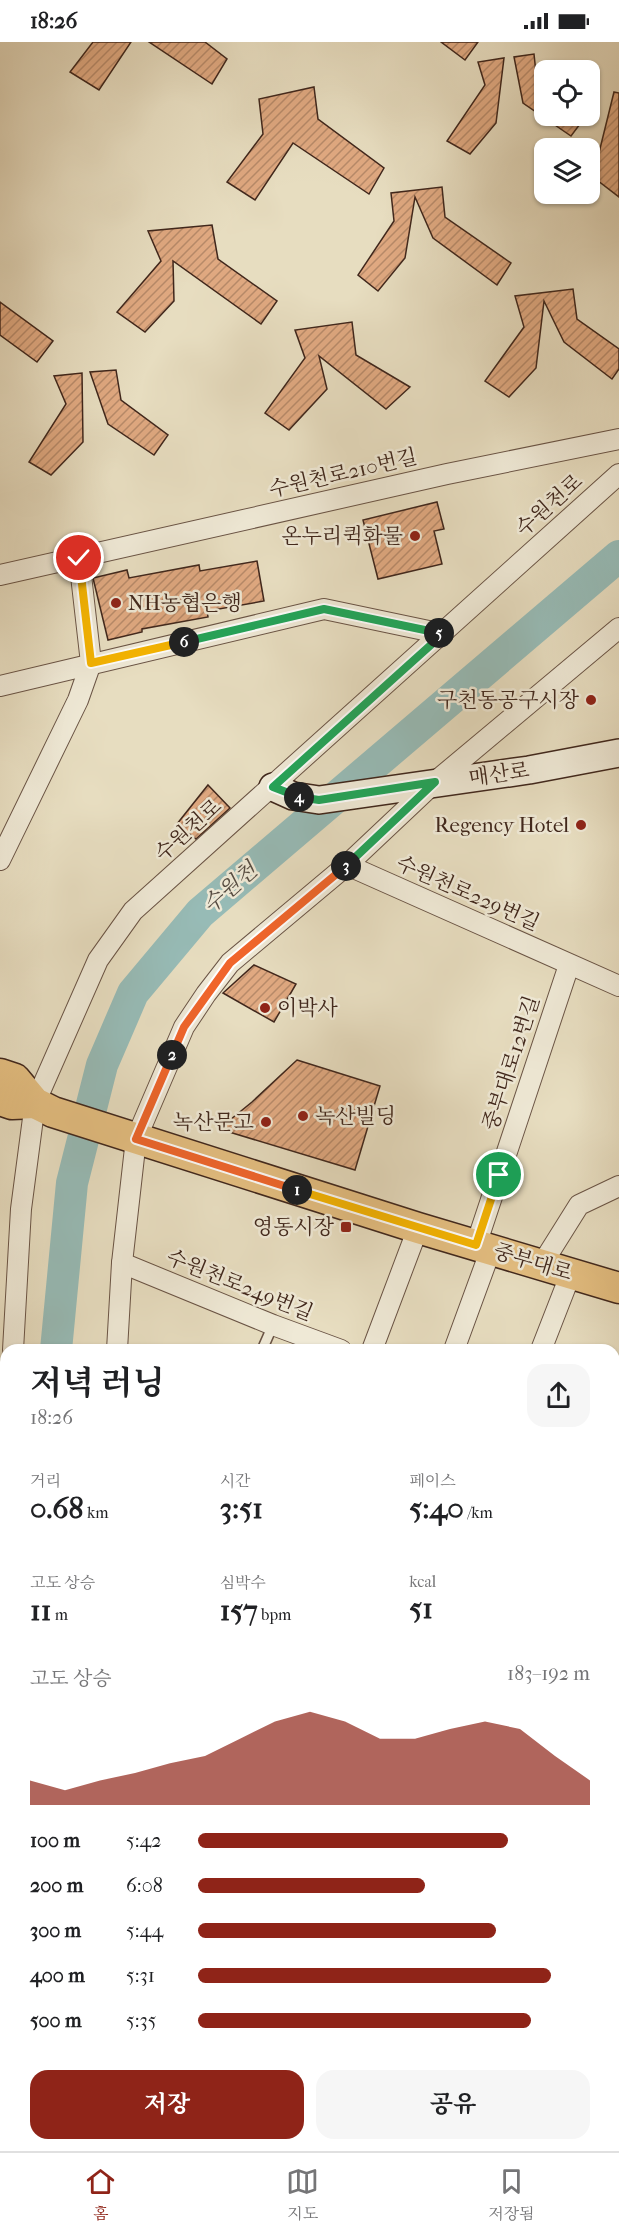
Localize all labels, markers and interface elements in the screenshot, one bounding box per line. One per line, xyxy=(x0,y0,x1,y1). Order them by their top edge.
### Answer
text: 18:26 xyxy=(30,8,77,34)
map controls xyxy=(534,60,600,204)
button: locate xyxy=(534,60,600,126)
button: layers xyxy=(534,138,600,204)
street label: 수원천로210번길 xyxy=(266,444,420,502)
street label: 수원천로 xyxy=(511,469,587,541)
place label: 온누리퀵화물 xyxy=(281,524,403,548)
marker: 온누리퀵화물 xyxy=(408,529,422,543)
pin xyxy=(53,532,104,583)
icon: check xyxy=(62,541,95,574)
place label: NH농협은행 xyxy=(128,591,242,615)
marker: NH농협은행 xyxy=(109,596,123,610)
pin: 5 xyxy=(424,618,454,648)
text: 5 xyxy=(436,623,442,642)
pin: 6 xyxy=(169,627,199,657)
text: 6 xyxy=(180,632,188,651)
place label: 구천동공구시장 xyxy=(437,688,580,712)
marker: 구천동공구시장 xyxy=(584,693,598,707)
street label: 매산로 xyxy=(467,758,531,790)
pin: 4 xyxy=(284,782,314,812)
text: 4 xyxy=(294,787,304,806)
street label: 수원천로 xyxy=(150,794,226,866)
place label: Regency Hotel xyxy=(435,813,569,837)
marker: Regency Hotel xyxy=(574,818,588,832)
pin: 3 xyxy=(331,851,361,881)
street label: 수원천로229번길 xyxy=(393,851,543,935)
water label: 수원천 xyxy=(197,856,264,919)
text: 3 xyxy=(343,856,349,875)
street label: 중부대로12번길 xyxy=(478,993,544,1133)
place label: 이박사 xyxy=(277,996,339,1020)
marker: 이박사 xyxy=(258,1001,272,1015)
pin: 2 xyxy=(157,1040,187,1070)
text: 2 xyxy=(168,1045,176,1064)
place label: 녹산빌딩 xyxy=(315,1104,396,1128)
marker: 녹산빌딩 xyxy=(296,1109,310,1123)
place label: 녹산문고 xyxy=(173,1110,254,1134)
marker: 녹산문고 xyxy=(259,1115,273,1129)
pin xyxy=(473,1149,524,1200)
icon: arrive xyxy=(482,1158,515,1191)
pin: 1 xyxy=(282,1175,312,1205)
text: 1 xyxy=(294,1180,300,1199)
place label: 영동시장 xyxy=(253,1215,335,1239)
marker: 영동시장 xyxy=(339,1220,353,1234)
street label: 중부대로 xyxy=(491,1239,575,1285)
street label: 수원천로249번길 xyxy=(163,1245,317,1325)
text: 저녁 러닝 xyxy=(30,1364,165,1403)
button: share xyxy=(527,1364,590,1427)
text: 18:26 xyxy=(30,1406,73,1429)
text: 거리 xyxy=(30,1471,61,1490)
text: 시간 xyxy=(220,1471,251,1490)
text: 페이스 xyxy=(409,1471,456,1490)
text: 0.68 xyxy=(30,1491,84,1526)
text: 3:51 xyxy=(220,1491,263,1526)
text: 5:40 xyxy=(409,1491,464,1526)
text: km xyxy=(84,1503,109,1522)
text: /km xyxy=(464,1503,493,1522)
text: kcal xyxy=(409,1572,436,1591)
text: 고도 상승 xyxy=(30,1573,95,1592)
text: 심박수 xyxy=(220,1573,266,1592)
text: 51 xyxy=(409,1591,433,1626)
text: 11 xyxy=(30,1593,51,1628)
text: 157 xyxy=(220,1593,258,1628)
text: m xyxy=(51,1605,68,1624)
text: bpm xyxy=(258,1605,291,1624)
text: 183–192 m xyxy=(507,1662,590,1685)
text: 고도 상승 xyxy=(30,1667,112,1690)
text: 100 m xyxy=(30,1829,80,1852)
text: 5:42 xyxy=(126,1829,162,1852)
text: 200 m xyxy=(30,1874,83,1897)
text: 6:08 xyxy=(126,1874,163,1897)
text: 300 m xyxy=(30,1919,81,1942)
text: 5:44 xyxy=(126,1919,163,1942)
text: 400 m xyxy=(30,1964,85,1987)
text: 5:31 xyxy=(126,1964,155,1987)
text: 500 m xyxy=(30,2009,82,2032)
text: 5:35 xyxy=(126,2009,156,2032)
button: 저장 xyxy=(30,2070,304,2139)
button: 공유 xyxy=(316,2070,590,2139)
tab: 홈 xyxy=(84,2165,117,2224)
tab: 지도 xyxy=(286,2165,319,2224)
tab: 저장됨 xyxy=(488,2165,535,2224)

